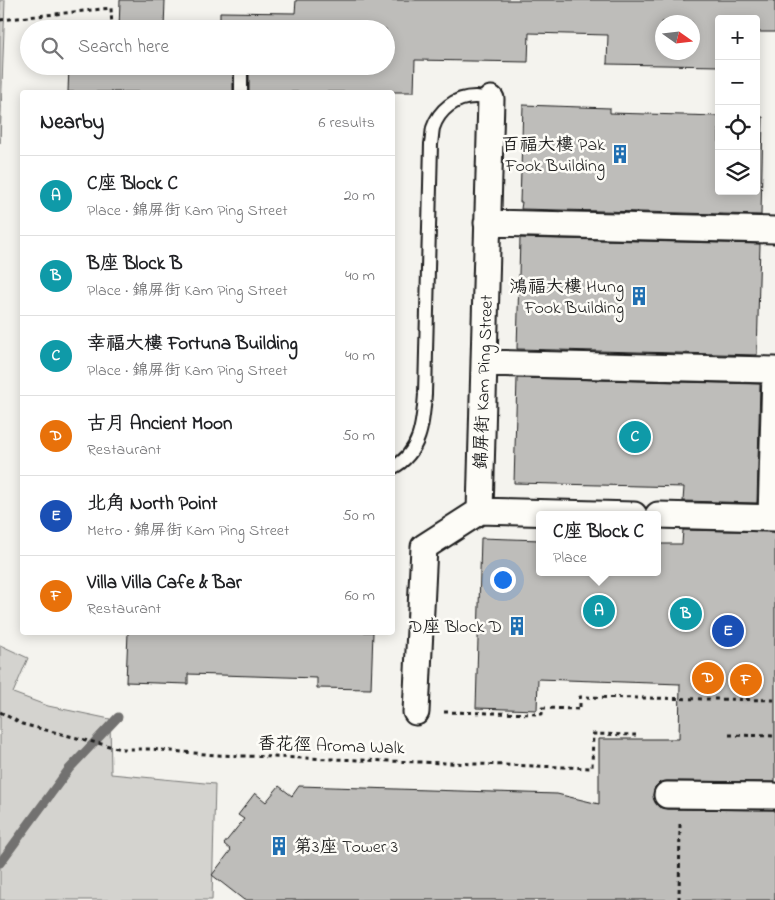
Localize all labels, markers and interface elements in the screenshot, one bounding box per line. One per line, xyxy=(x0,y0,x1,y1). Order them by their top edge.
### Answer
north arrow xyxy=(655,15,700,60)
map controls xyxy=(715,15,760,195)
button: + xyxy=(715,15,760,60)
search box xyxy=(20,20,395,75)
icon: search xyxy=(38,34,66,62)
text: Search here xyxy=(78,34,169,61)
button: − xyxy=(715,60,760,105)
button: locate xyxy=(715,105,760,150)
text: Nearby xyxy=(40,108,104,138)
text: 6 results xyxy=(318,111,375,135)
place label: 百福大樓 Pak Fook Building xyxy=(502,133,605,181)
building icon: 百福大樓 Pak Fook Building xyxy=(609,143,631,165)
button: layers xyxy=(715,150,760,195)
text: C座 Block C xyxy=(87,171,178,198)
text: A xyxy=(51,184,61,208)
text: 20 m xyxy=(344,184,375,208)
text: Place · 錦屏街 Kam Ping Street xyxy=(87,199,288,223)
text: B座 Block B xyxy=(87,251,183,278)
text: B xyxy=(51,264,61,288)
text: 40 m xyxy=(345,264,375,288)
place label: 鴻福大樓 Hung Fook Building xyxy=(510,275,624,323)
text: Place · 錦屏街 Kam Ping Street xyxy=(87,279,288,303)
building icon: 鴻福大樓 Hung Fook Building xyxy=(628,285,650,307)
street label: 錦屏街 Kam Ping Street xyxy=(469,294,502,470)
text: 幸福大樓 Fortuna Building xyxy=(87,331,298,358)
text: C xyxy=(52,344,60,368)
text: 40 m xyxy=(345,344,375,368)
text: Place · 錦屏街 Kam Ping Street xyxy=(87,359,288,383)
text: 古月 Ancient Moon xyxy=(87,411,232,438)
pin: C xyxy=(619,418,651,456)
text: D xyxy=(50,424,62,448)
text: 50 m xyxy=(343,424,375,448)
text: Restaurant xyxy=(87,438,161,462)
text: 北角 North Point xyxy=(87,491,217,518)
text: E xyxy=(51,504,61,528)
text: 50 m xyxy=(343,504,375,528)
popup xyxy=(536,511,661,576)
text: Metro · 錦屏街 Kam Ping Street xyxy=(87,519,289,543)
text: C座 Block C xyxy=(553,519,644,546)
text: Place xyxy=(553,546,587,570)
your location xyxy=(490,567,516,593)
text: Villa Villa Cafe & Bar xyxy=(87,570,242,597)
text: F xyxy=(51,584,61,608)
text: 60 m xyxy=(345,584,375,608)
pin: A xyxy=(583,592,615,630)
pin: B xyxy=(670,595,702,633)
text: Restaurant xyxy=(87,597,161,621)
pin: E xyxy=(712,612,744,650)
place label: D座 Block D xyxy=(408,615,502,641)
building icon: D座 Block D xyxy=(506,615,528,637)
pin: D xyxy=(692,659,724,697)
pin: F xyxy=(730,661,762,699)
street label: 香花徑 Aroma Walk xyxy=(257,731,405,763)
building icon: 第3座 Tower 3 xyxy=(268,835,290,857)
place label: 第3座 Tower 3 xyxy=(294,835,398,861)

